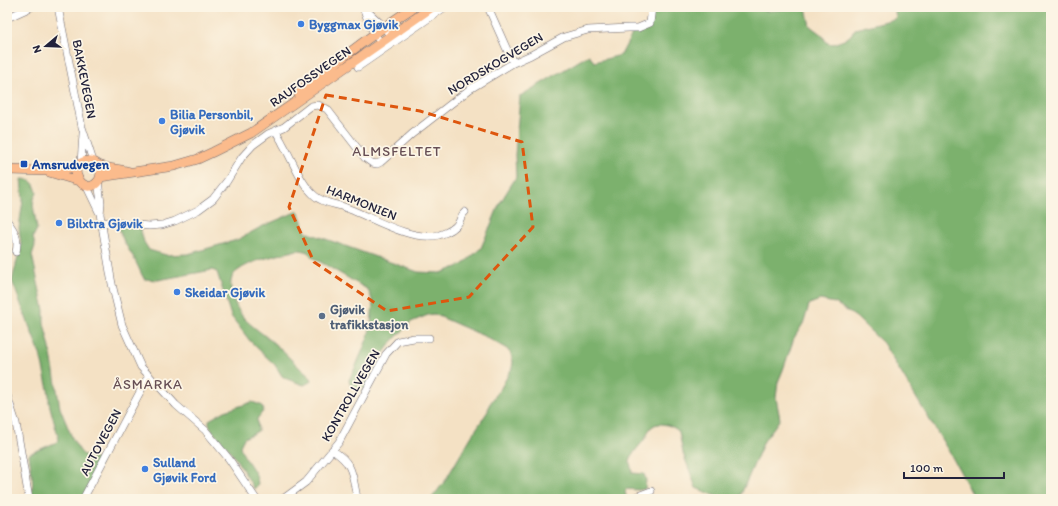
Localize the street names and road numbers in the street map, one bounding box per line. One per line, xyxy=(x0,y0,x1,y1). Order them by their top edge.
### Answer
street label: NORDSKOGVEGEN xyxy=(445,29,546,98)
street label: BAKKEVEGEN xyxy=(69,38,100,120)
street label: RAUFOSSVEGEN xyxy=(267,43,354,110)
street label: HARMONIEN xyxy=(324,182,399,223)
street label: KONTROLLVEGEN xyxy=(318,347,383,444)
street label: AUTOVEGEN xyxy=(77,406,124,478)

